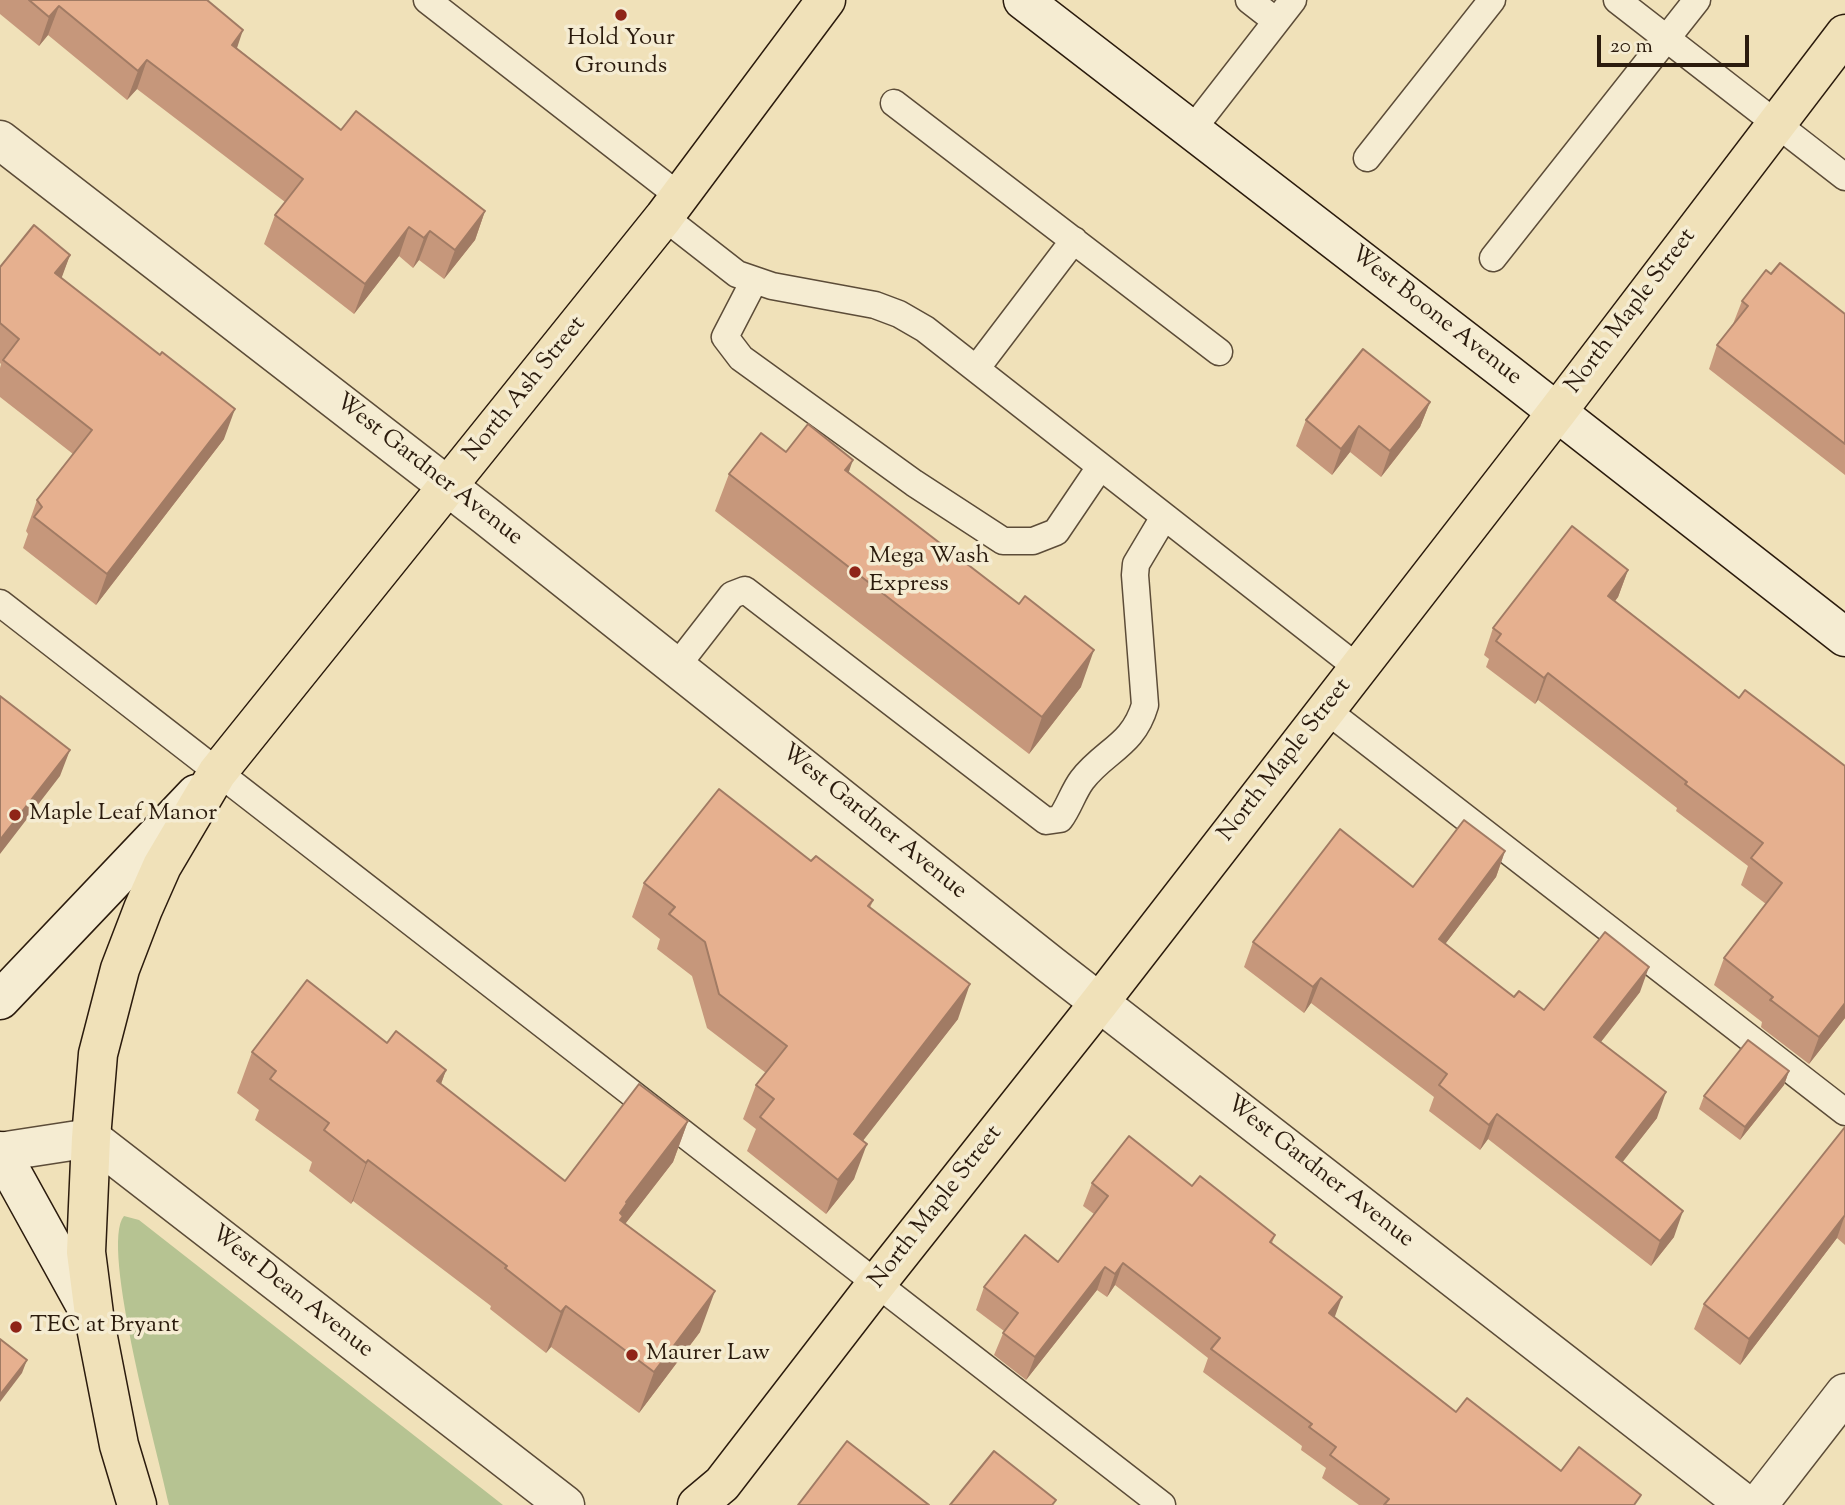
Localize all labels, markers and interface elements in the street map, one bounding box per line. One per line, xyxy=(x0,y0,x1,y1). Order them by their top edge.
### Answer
marker: Hold Your Grounds xyxy=(613,7,629,23)
scale bar xyxy=(1600,21,1752,65)
place label: Hold Your Grounds xyxy=(567,26,675,82)
text: 20 m xyxy=(1610,32,1653,62)
street label: North Maple Street xyxy=(1561,224,1703,400)
street label: West Boone Avenue xyxy=(1343,241,1527,393)
street label: North Ash Street xyxy=(459,312,593,468)
street label: West Gardner Avenue xyxy=(328,389,528,553)
place label: Mega Wash Express xyxy=(869,544,990,600)
marker: Mega Wash Express xyxy=(847,564,863,580)
street label: North Maple Street xyxy=(1213,674,1359,848)
street label: West Gardner Avenue xyxy=(774,739,972,907)
place label: Maple Leaf Manor xyxy=(29,801,217,829)
marker: Maple Leaf Manor xyxy=(7,807,23,823)
street label: West Gardner Avenue xyxy=(1219,1091,1419,1255)
street label: North Maple Street xyxy=(864,1121,1010,1295)
street label: West Dean Avenue xyxy=(204,1220,378,1366)
place label: TEC at Bryant xyxy=(30,1313,179,1341)
marker: TEC at Bryant xyxy=(8,1319,24,1335)
place label: Maurer Law xyxy=(646,1341,770,1369)
marker: Maurer Law xyxy=(624,1347,640,1363)

